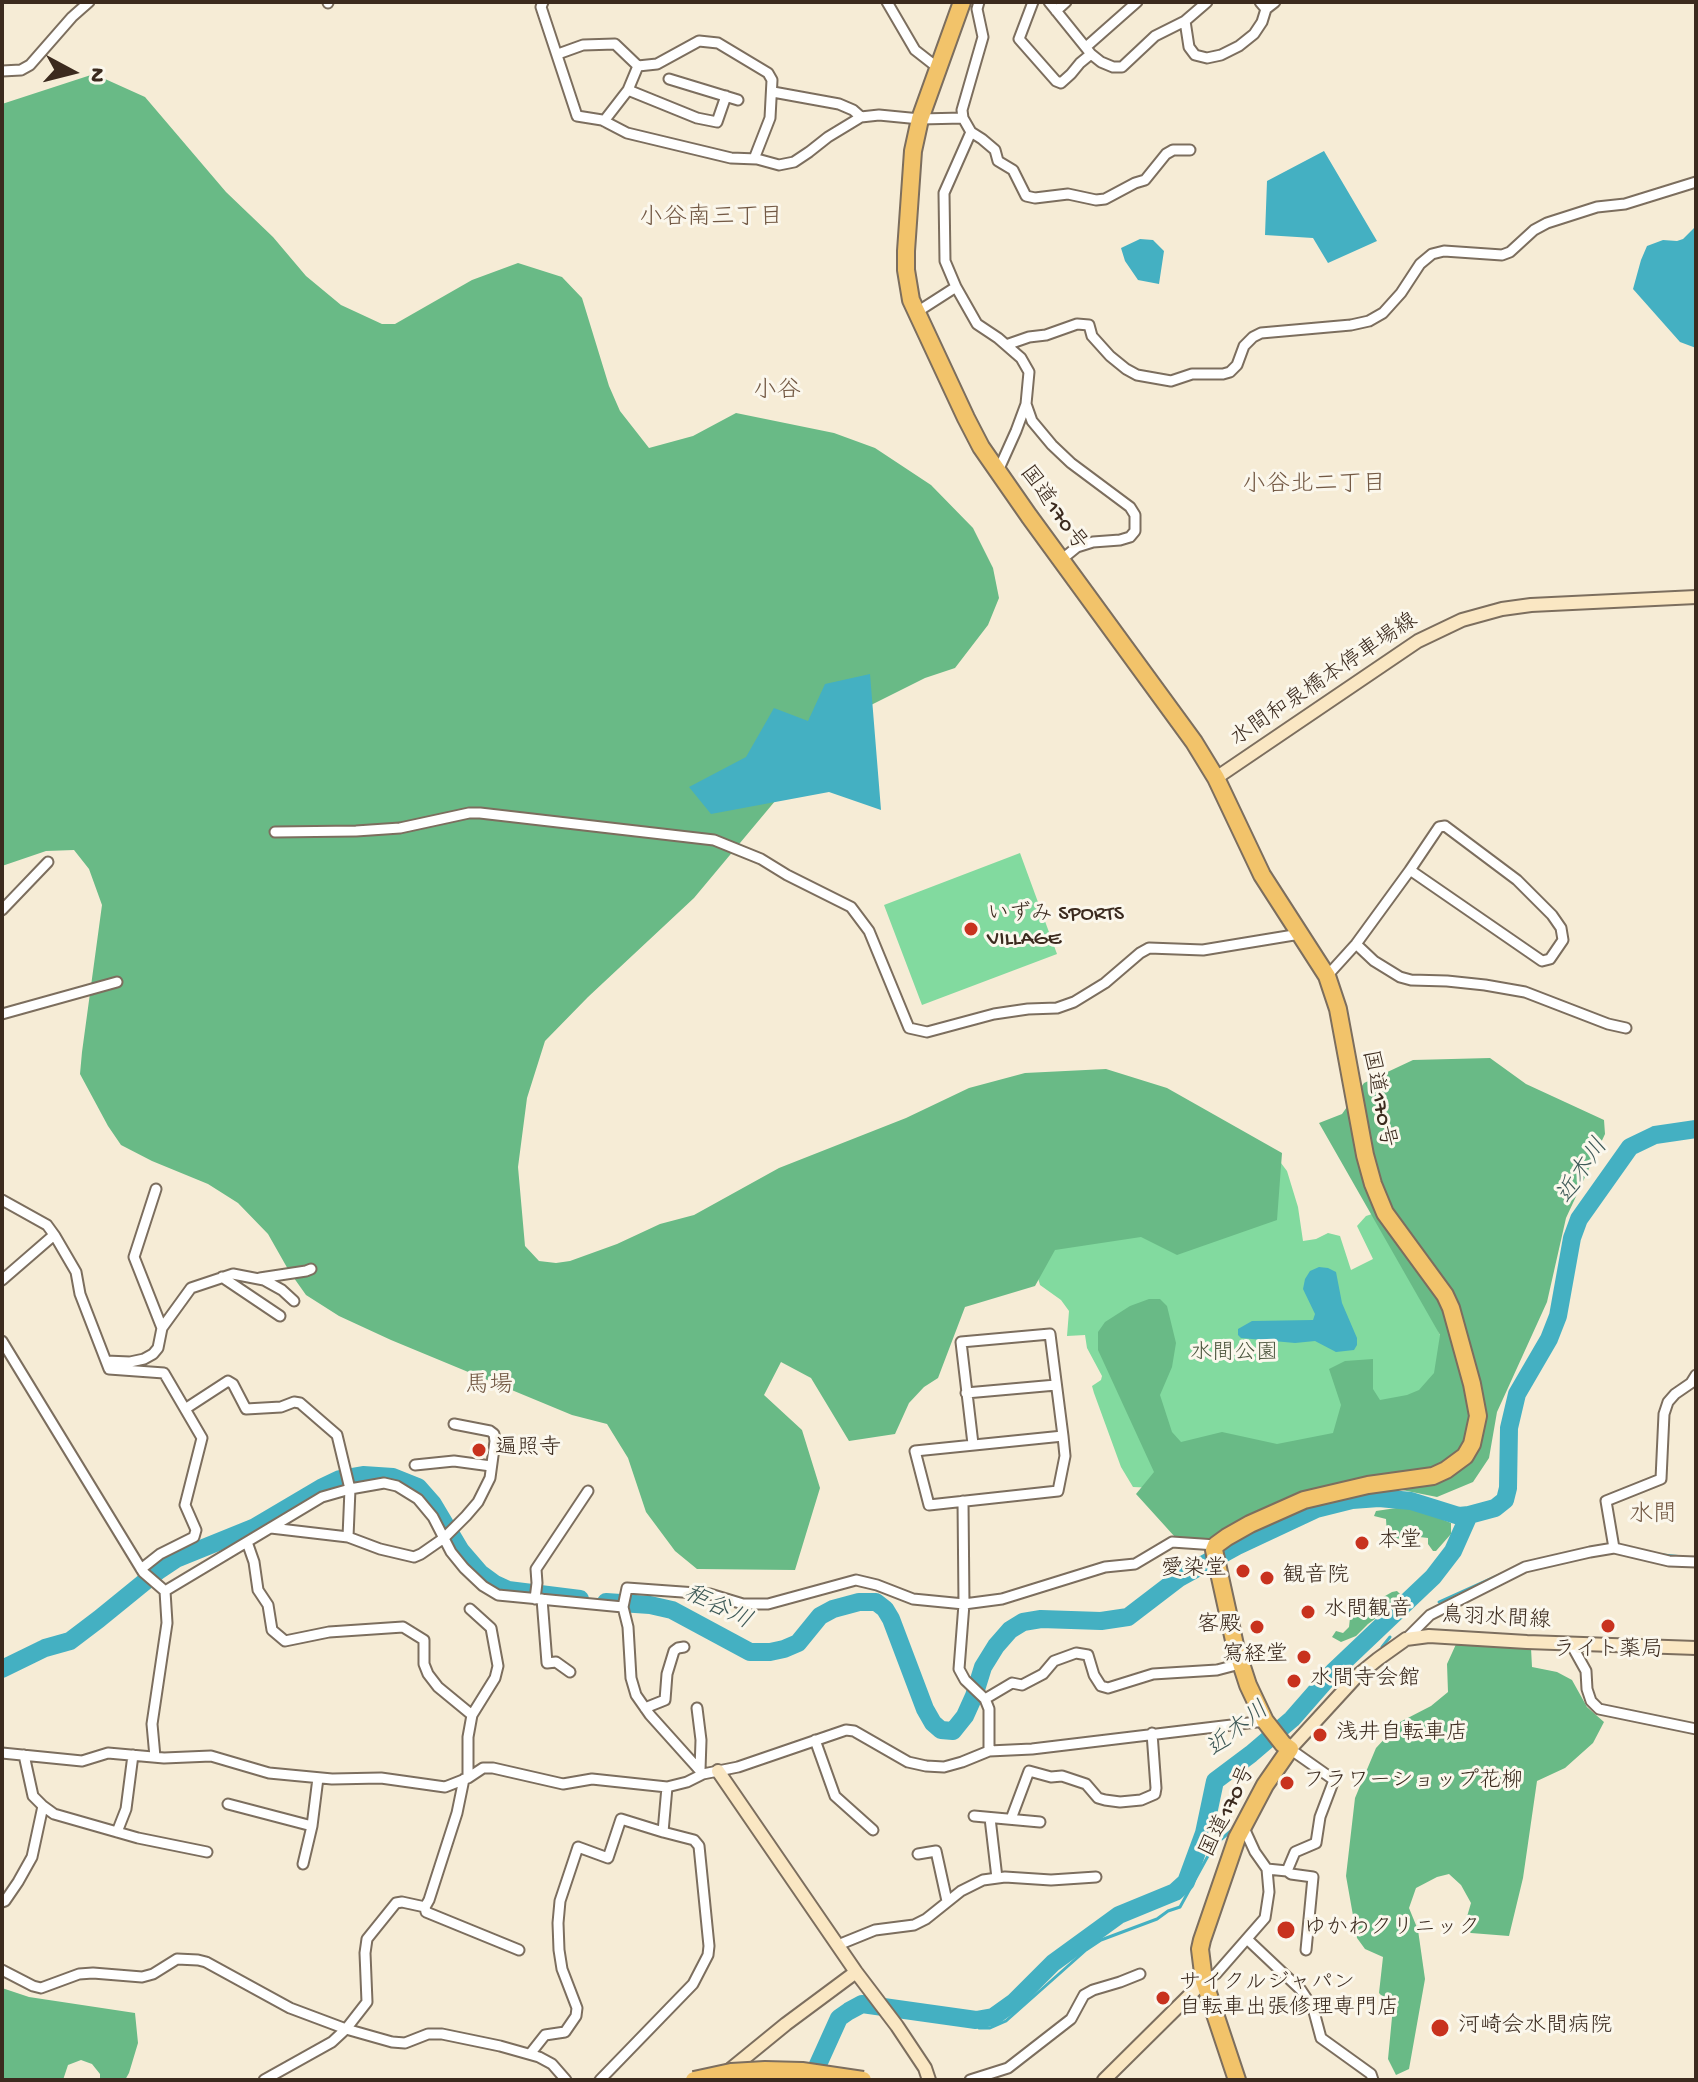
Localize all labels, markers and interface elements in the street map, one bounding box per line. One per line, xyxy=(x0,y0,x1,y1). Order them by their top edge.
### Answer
north arrow xyxy=(32,32,112,112)
text: N xyxy=(82,66,110,84)
district label: 小谷南三丁目 xyxy=(639,205,783,233)
district label: 小谷 xyxy=(753,378,801,406)
street label: 国道170号 xyxy=(1012,461,1092,557)
district label: 小谷北二丁目 xyxy=(1242,472,1386,500)
street label: 水間和泉橋本停車場線 xyxy=(1226,609,1424,753)
place label: いずみ SPORTS VILLAGE xyxy=(987,903,1124,954)
marker: いずみ SPORTS VILLAGE xyxy=(962,920,980,938)
street label: 国道170号 xyxy=(1355,1048,1399,1150)
water label: 近木川 xyxy=(1552,1134,1616,1210)
park label: 水間公園 xyxy=(1190,1342,1278,1368)
district label: 馬場 xyxy=(465,1373,513,1401)
place label: 遍照寺 xyxy=(495,1437,561,1463)
marker: 遍照寺 xyxy=(470,1441,488,1459)
district label: 水間 xyxy=(1629,1502,1677,1530)
place label: 本堂 xyxy=(1378,1530,1422,1556)
marker: 本堂 xyxy=(1353,1534,1371,1552)
place label: 愛染堂 xyxy=(1161,1558,1227,1584)
marker: 愛染堂 xyxy=(1234,1562,1252,1580)
place label: 観音院 xyxy=(1283,1565,1349,1591)
marker: 観音院 xyxy=(1258,1569,1276,1587)
water label: 秬谷川 xyxy=(678,1580,756,1638)
place label: 水間観音 xyxy=(1324,1599,1412,1625)
marker: 水間観音 xyxy=(1299,1603,1317,1621)
street label: 鳥羽水間線 xyxy=(1440,1604,1552,1636)
place label: 客殿 xyxy=(1197,1614,1241,1640)
marker: ライト薬局 xyxy=(1599,1617,1617,1635)
marker: 客殿 xyxy=(1248,1618,1266,1636)
place label: ライト薬局 xyxy=(1553,1639,1663,1665)
place label: 寫経堂 xyxy=(1222,1644,1288,1670)
marker: 寫経堂 xyxy=(1295,1648,1313,1666)
place label: 水間寺会館 xyxy=(1310,1668,1420,1694)
marker: 水間寺会館 xyxy=(1285,1672,1303,1690)
water label: 近木川 xyxy=(1202,1697,1276,1765)
place label: 浅井自転車店 xyxy=(1336,1722,1468,1748)
marker: 浅井自転車店 xyxy=(1311,1726,1329,1744)
street label: 国道170号 xyxy=(1195,1762,1263,1862)
place label: フラワーショップ花柳 xyxy=(1303,1770,1523,1796)
marker: フラワーショップ花柳 xyxy=(1278,1774,1296,1792)
place label: ゆかわクリニック xyxy=(1304,1917,1480,1943)
marker: ゆかわクリニック xyxy=(1275,1919,1297,1941)
place label: サイクルジャパン 自転車出張修理専門店 xyxy=(1179,1972,1399,2024)
marker: サイクルジャパン 自転車出張修理専門店 xyxy=(1154,1989,1172,2007)
place label: 河崎会水間病院 xyxy=(1458,2015,1612,2041)
marker: 河崎会水間病院 xyxy=(1429,2017,1451,2039)

